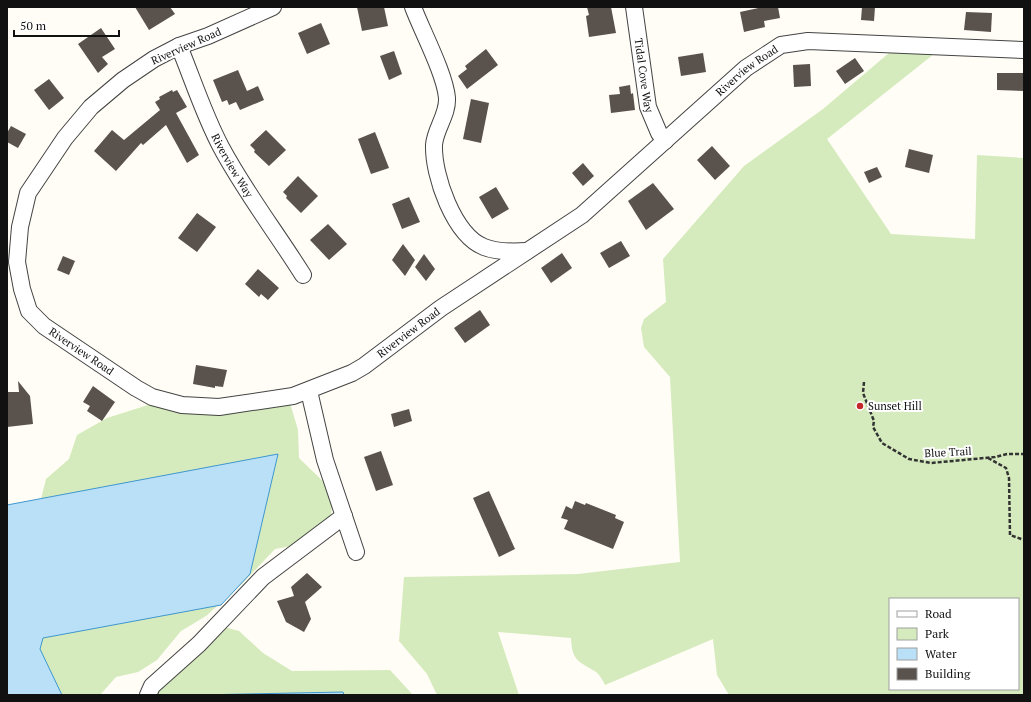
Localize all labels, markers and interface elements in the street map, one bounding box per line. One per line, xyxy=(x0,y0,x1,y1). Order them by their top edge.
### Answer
scale bar xyxy=(14,12,119,38)
text: 50 m xyxy=(20,18,47,33)
street label: Riverview Road xyxy=(149,24,223,68)
street label: Tidal Cove Way xyxy=(631,37,657,115)
street label: Riverview Road xyxy=(713,42,781,99)
street label: Riverview Way xyxy=(208,131,257,200)
street label: Riverview Road xyxy=(374,304,443,361)
street label: Riverview Road xyxy=(46,324,117,378)
place label: Sunset Hill xyxy=(868,399,922,413)
marker: Sunset Hill xyxy=(855,401,865,411)
street label: Blue Trail xyxy=(924,444,972,460)
legend xyxy=(889,598,1019,690)
text: Road xyxy=(925,606,952,621)
text: Park xyxy=(925,626,950,641)
text: Water xyxy=(925,646,957,661)
text: Building xyxy=(925,666,971,681)

